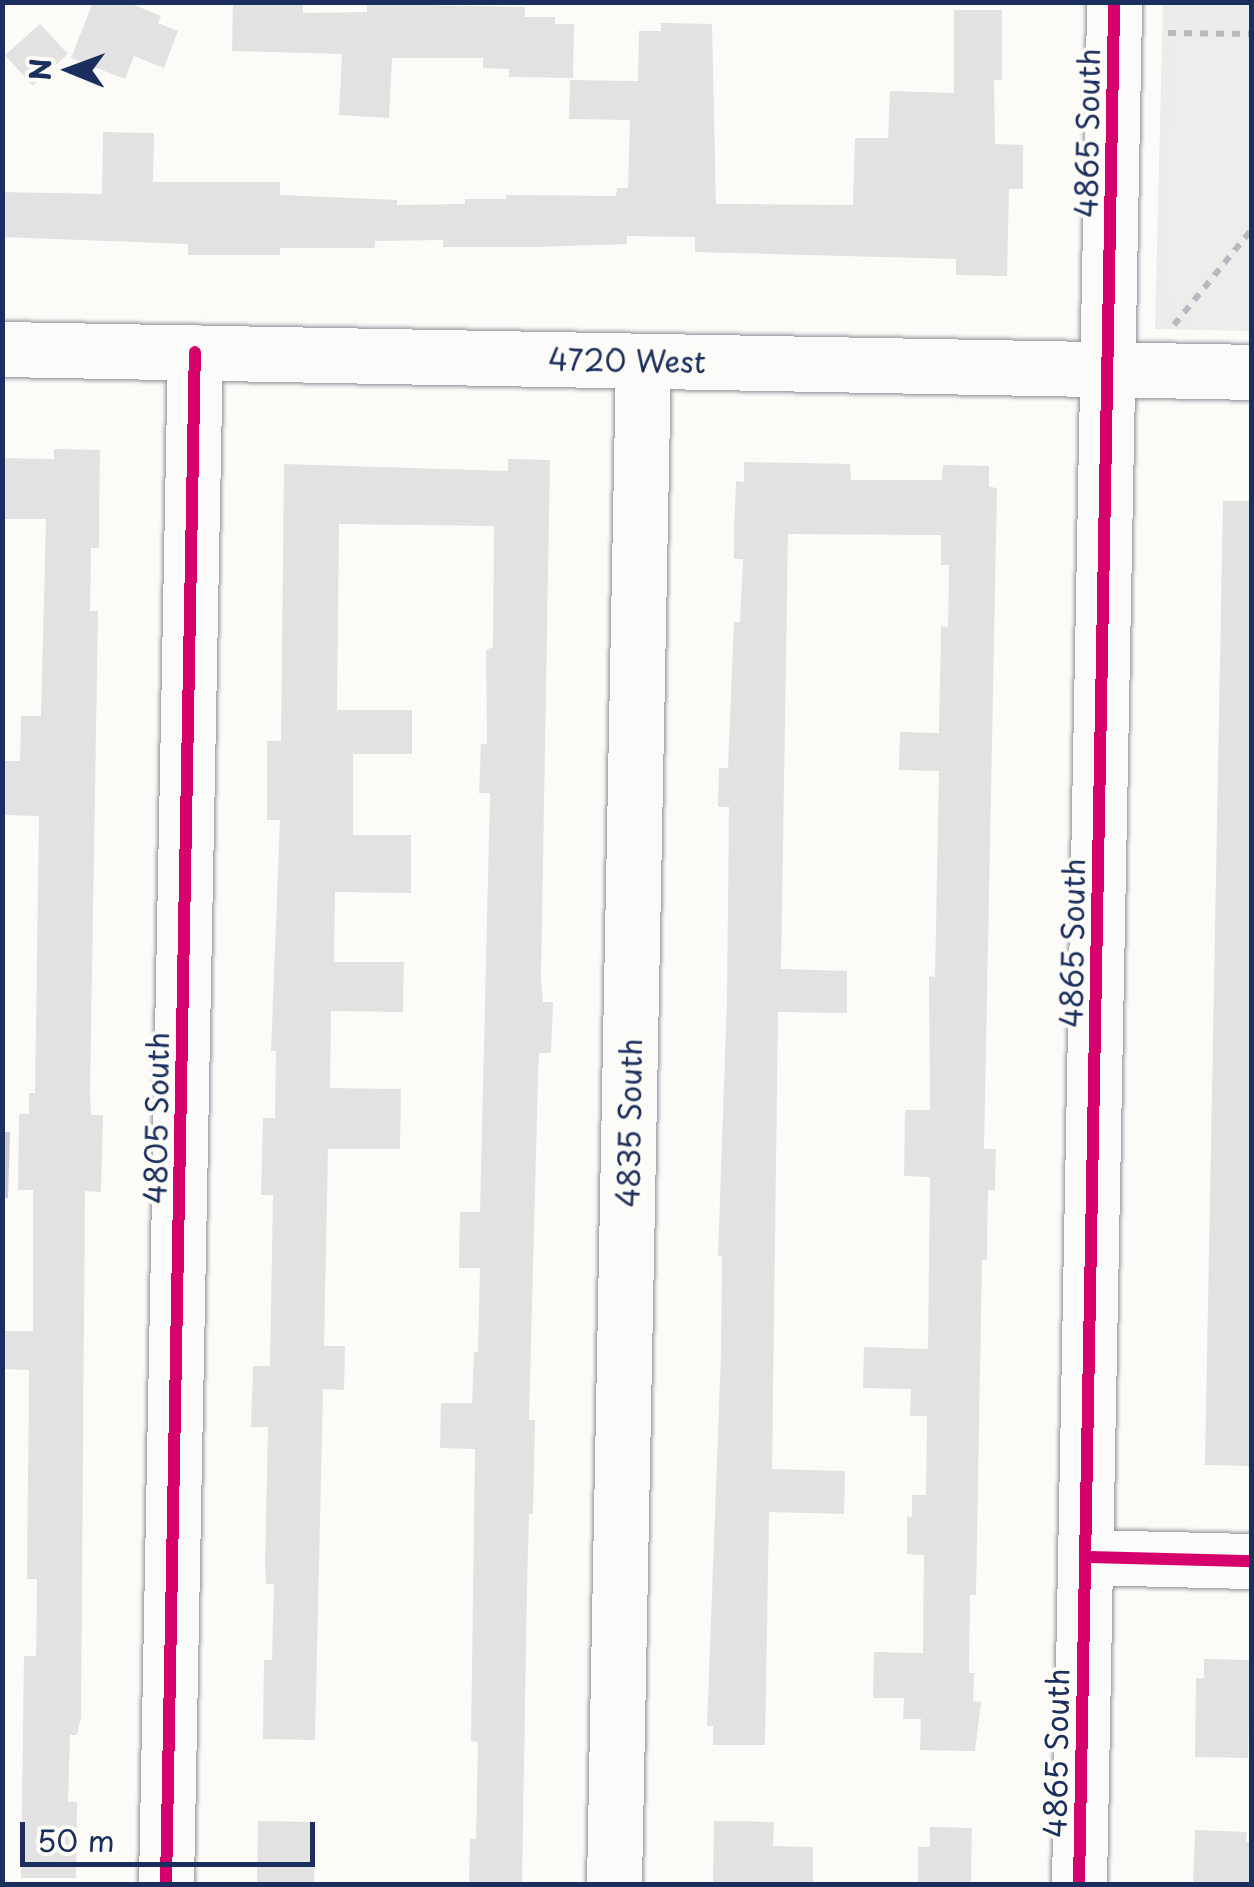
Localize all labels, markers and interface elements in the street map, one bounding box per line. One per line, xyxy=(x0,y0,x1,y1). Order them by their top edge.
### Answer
north arrow xyxy=(20,20,120,120)
street label: 4865 South xyxy=(1068,48,1106,218)
text: N xyxy=(18,58,61,81)
street label: 4720 West xyxy=(547,341,707,379)
street label: 4865 South xyxy=(1053,858,1091,1028)
street label: 4805 South xyxy=(137,1032,175,1204)
street label: 4835 South xyxy=(610,1038,648,1208)
street label: 4865 South xyxy=(1037,1668,1075,1838)
scale bar xyxy=(25,1802,320,1864)
text: 50 m xyxy=(37,1817,115,1862)

